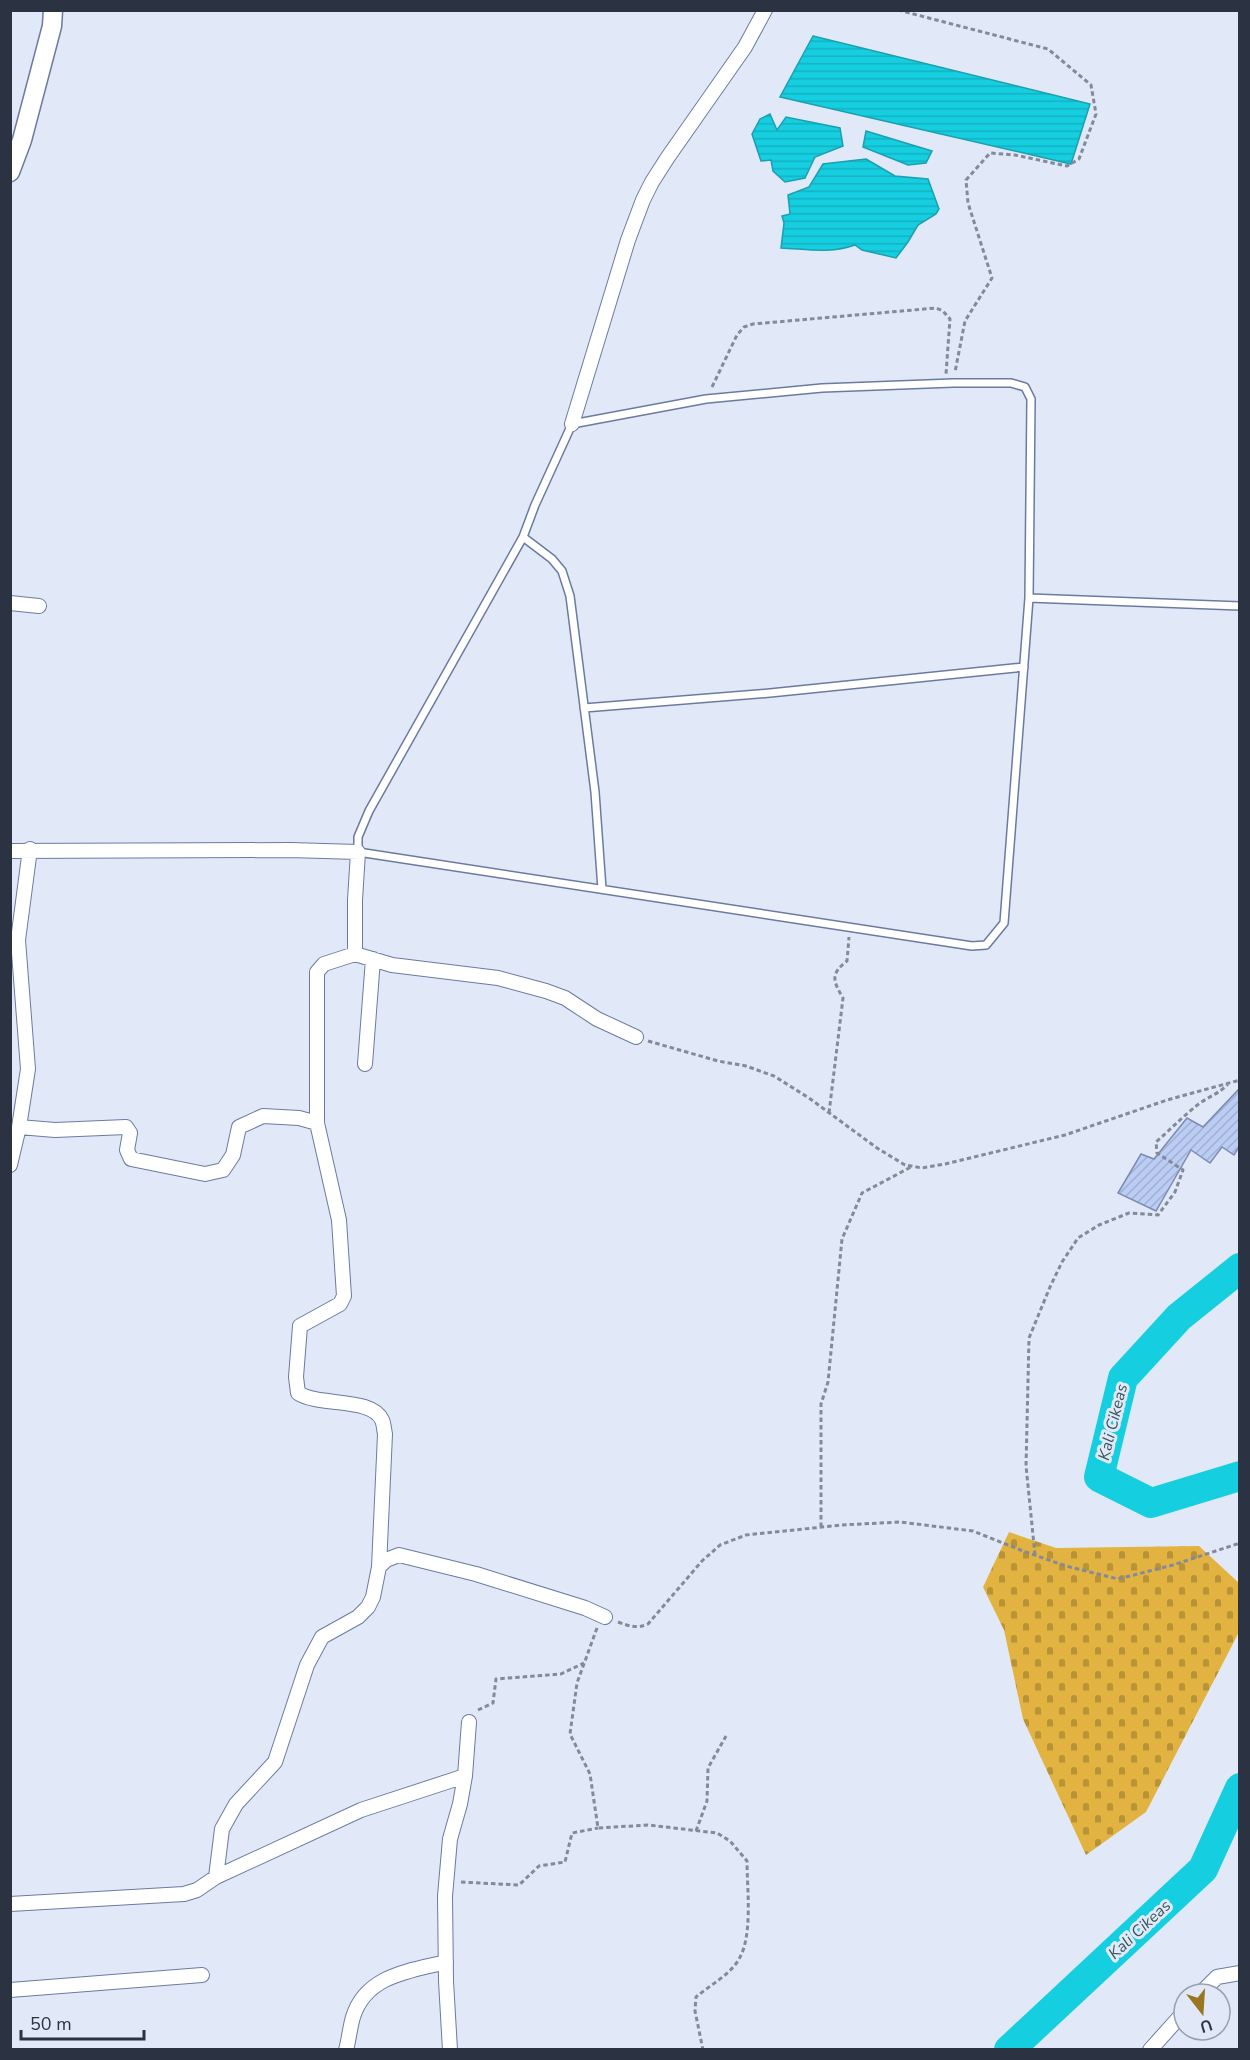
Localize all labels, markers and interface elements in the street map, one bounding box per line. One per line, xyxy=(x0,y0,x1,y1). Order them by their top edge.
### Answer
water label: Kali Cikeas xyxy=(1093,1381,1133,1463)
water label: Kali Cikeas xyxy=(1104,1895,1176,1964)
north arrow xyxy=(1172,1982,1232,2042)
scale bar xyxy=(21,2003,144,2041)
text: 50 m xyxy=(30,2012,72,2036)
text: U xyxy=(1197,2013,1215,2038)

